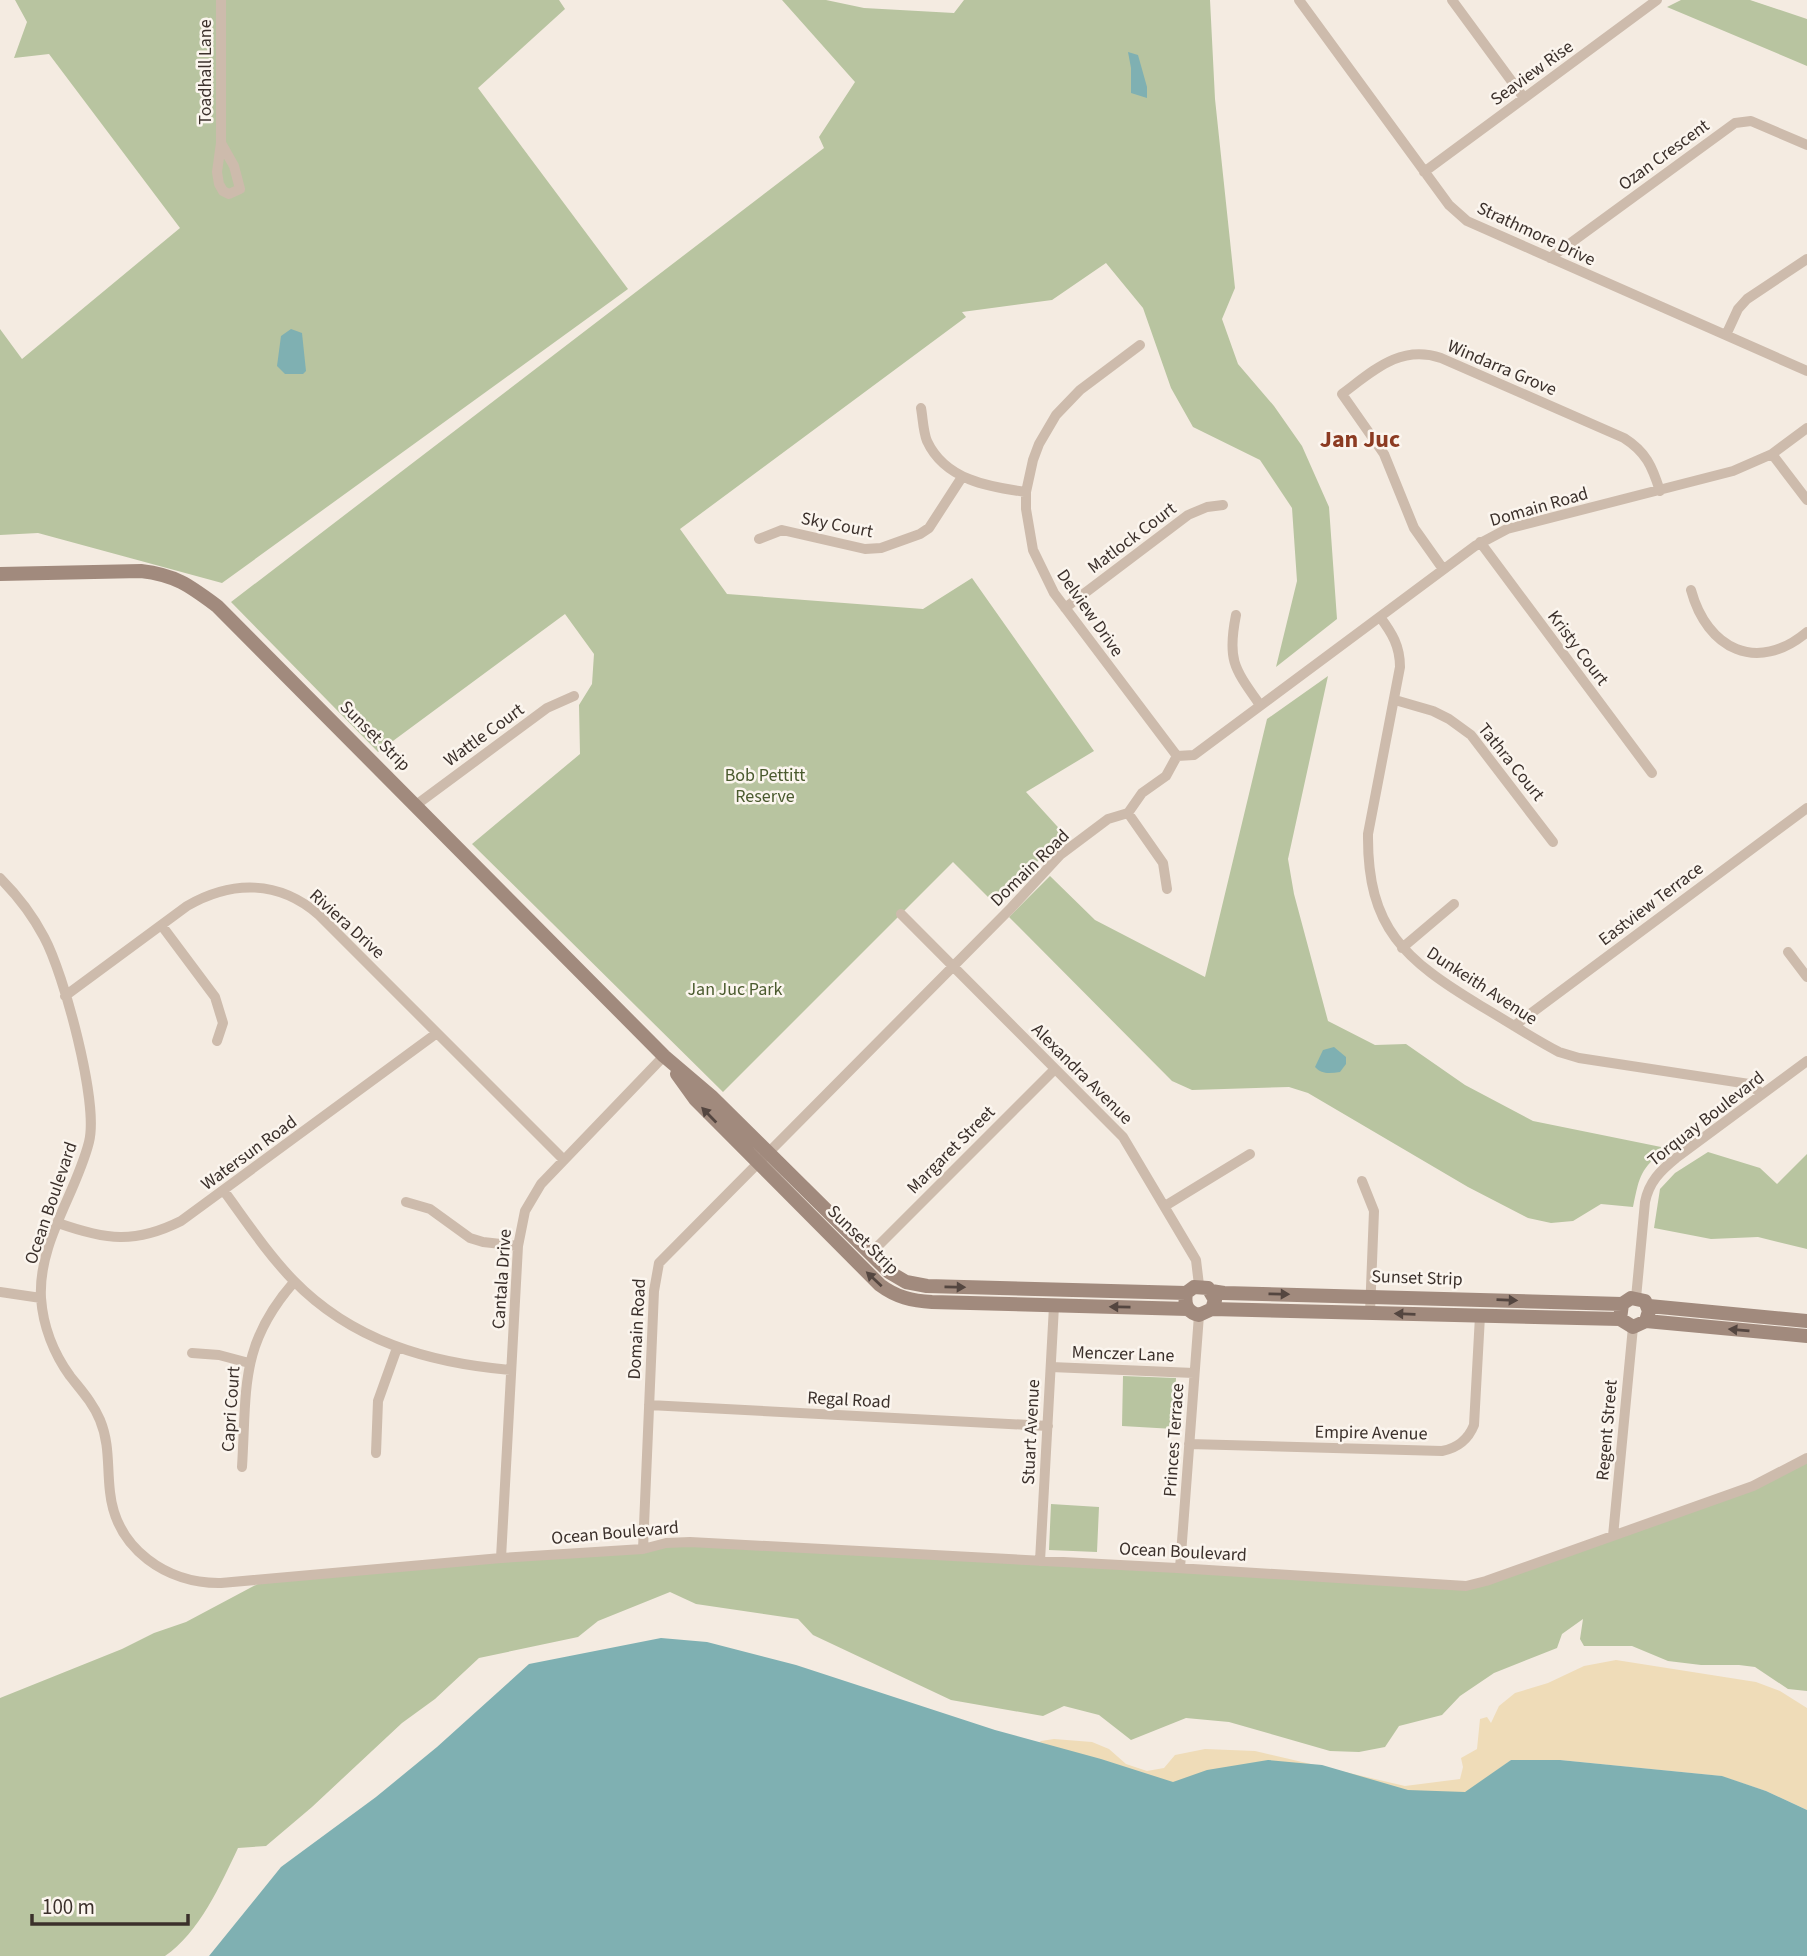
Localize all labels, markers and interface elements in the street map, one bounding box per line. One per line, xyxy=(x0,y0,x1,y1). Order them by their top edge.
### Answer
street label: Toadhall Lane xyxy=(193,19,218,125)
street label: Seaview Rise xyxy=(1485,34,1579,112)
street label: Ozan Crescent xyxy=(1613,113,1715,197)
street label: Strathmore Drive xyxy=(1473,196,1599,272)
street label: Windarra Grove xyxy=(1444,334,1560,402)
district label: Jan Juc xyxy=(1320,422,1400,457)
street label: Domain Road xyxy=(1487,481,1591,533)
street label: Matlock Court xyxy=(1082,496,1182,580)
street label: Sky Court xyxy=(799,506,875,544)
street label: Delview Drive xyxy=(1051,564,1130,662)
street label: Kristy Court xyxy=(1541,605,1615,691)
street label: Sunset Strip xyxy=(334,695,416,777)
street label: Wattle Court xyxy=(439,697,529,773)
street label: Tathra Court xyxy=(1472,718,1550,806)
park label: Bob Pettitt Reserve xyxy=(725,763,805,809)
street label: Domain Road xyxy=(985,824,1075,912)
street label: Eastview Terrace xyxy=(1593,856,1709,952)
street label: Riviera Drive xyxy=(304,883,390,965)
street label: Dunkeith Avenue xyxy=(1422,941,1542,1031)
park label: Jan Juc Park xyxy=(687,977,783,1002)
street label: Alexandra Avenue xyxy=(1026,1018,1138,1130)
street label: Torquay Boulevard xyxy=(1642,1065,1770,1173)
street label: Margaret Street xyxy=(901,1100,1001,1200)
one-way arrow xyxy=(701,1106,718,1123)
street label: Watersun Road xyxy=(196,1110,302,1196)
street label: Ocean Boulevard xyxy=(18,1138,84,1268)
street label: Sunset Strip xyxy=(822,1199,904,1281)
street label: Cantala Drive xyxy=(486,1228,518,1330)
street label: Sunset Strip xyxy=(1371,1264,1463,1292)
one-way arrow xyxy=(865,1271,883,1287)
street label: Domain Road xyxy=(622,1278,652,1380)
one-way arrow xyxy=(944,1281,966,1293)
one-way arrow xyxy=(1269,1289,1291,1300)
one-way arrow xyxy=(1496,1295,1518,1306)
one-way arrow xyxy=(1108,1302,1130,1313)
one-way arrow xyxy=(1394,1308,1416,1319)
one-way arrow xyxy=(1728,1324,1750,1335)
street label: Menczer Lane xyxy=(1071,1340,1175,1368)
street label: Capri Court xyxy=(216,1365,246,1453)
street label: Stuart Avenue xyxy=(1016,1379,1046,1485)
street label: Regent Street xyxy=(1590,1379,1624,1481)
street label: Princes Terrace xyxy=(1158,1382,1190,1498)
street label: Regal Road xyxy=(807,1385,891,1415)
street label: Empire Avenue xyxy=(1314,1420,1428,1446)
street label: Ocean Boulevard xyxy=(550,1515,680,1551)
street label: Ocean Boulevard xyxy=(1118,1536,1248,1568)
scale bar xyxy=(32,1882,187,1926)
text: 100 m xyxy=(42,1892,95,1922)

